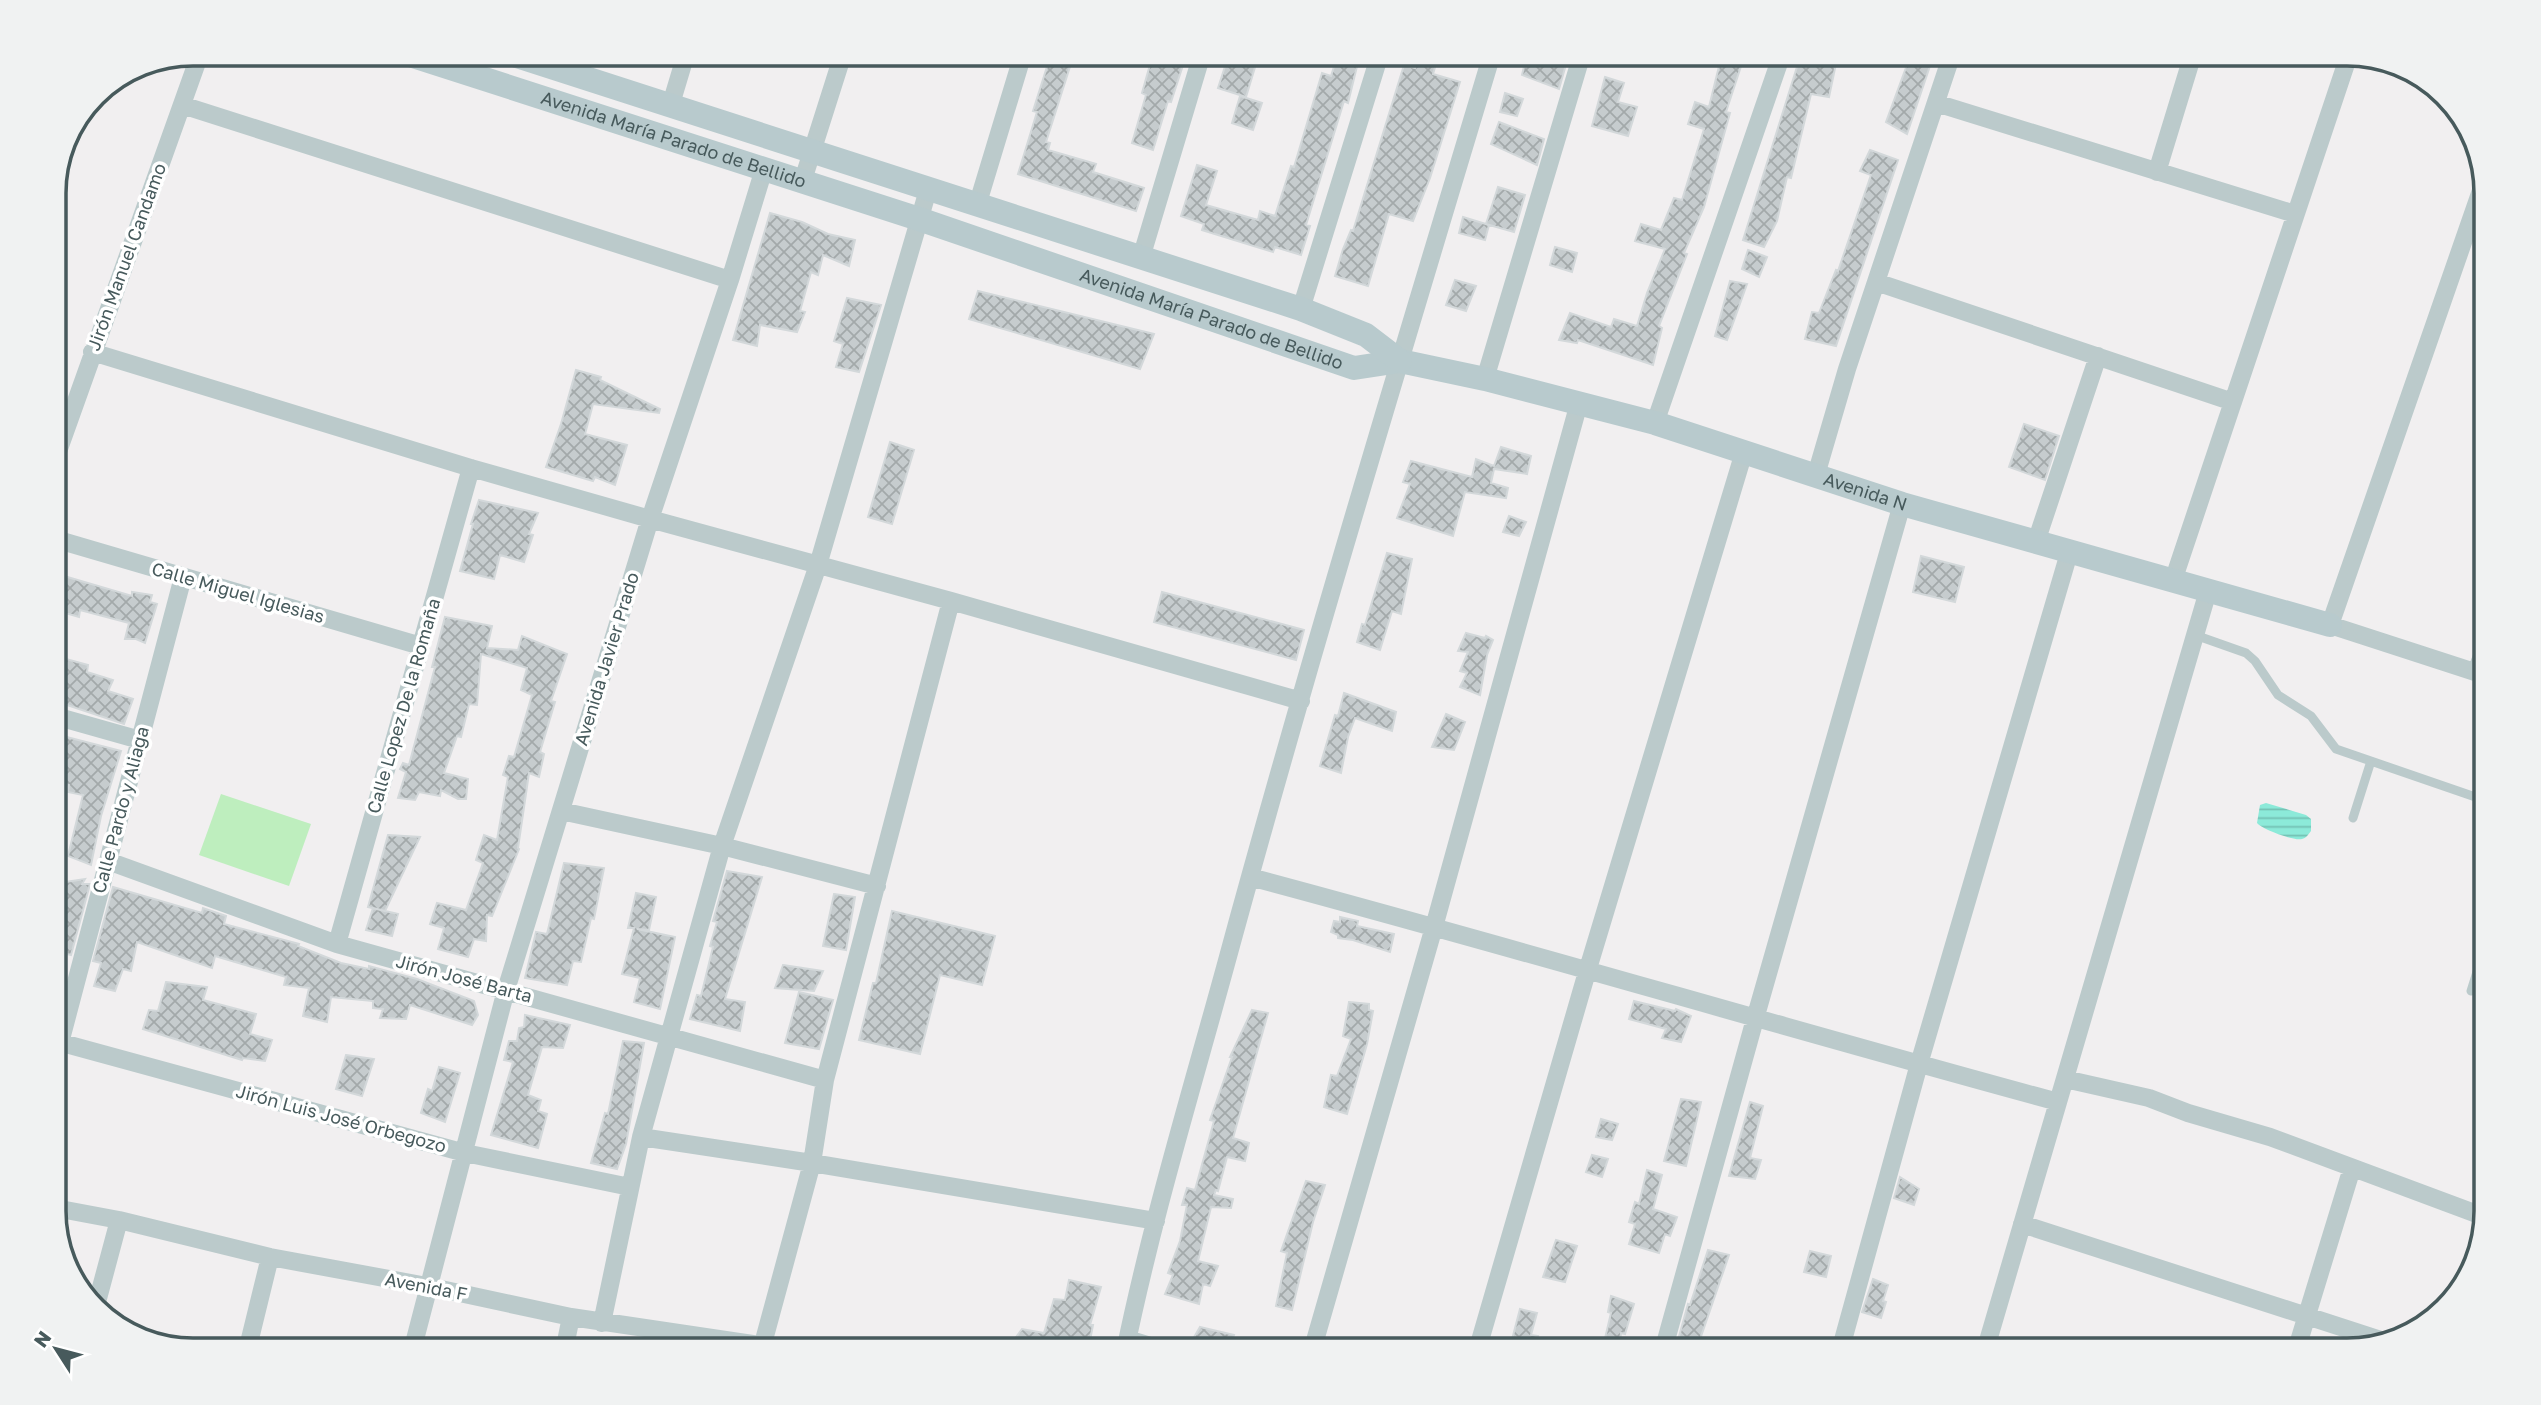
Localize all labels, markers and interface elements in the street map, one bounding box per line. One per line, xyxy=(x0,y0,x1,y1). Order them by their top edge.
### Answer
street label: Avenida María Parado de Bellido xyxy=(539,86,809,192)
street label: Jirón Manuel Candamo xyxy=(82,160,170,353)
street label: Avenida María Parado de Bellido xyxy=(1077,263,1346,373)
street label: Avenida N xyxy=(1821,467,1910,515)
street label: Calle Miguel Iglesias xyxy=(149,557,327,627)
street label: Avenida Javier Prado xyxy=(569,569,643,748)
street label: Calle Lopez De la Romaña xyxy=(362,596,444,816)
street label: Calle Pardo y Aliaga xyxy=(87,724,153,896)
street label: Jirón José Barta xyxy=(394,949,535,1007)
street label: Jirón Luis José Orbegozo xyxy=(234,1079,449,1157)
street label: Avenida F xyxy=(383,1267,469,1305)
north arrow xyxy=(21,1314,91,1384)
text: N xyxy=(28,1326,55,1351)

